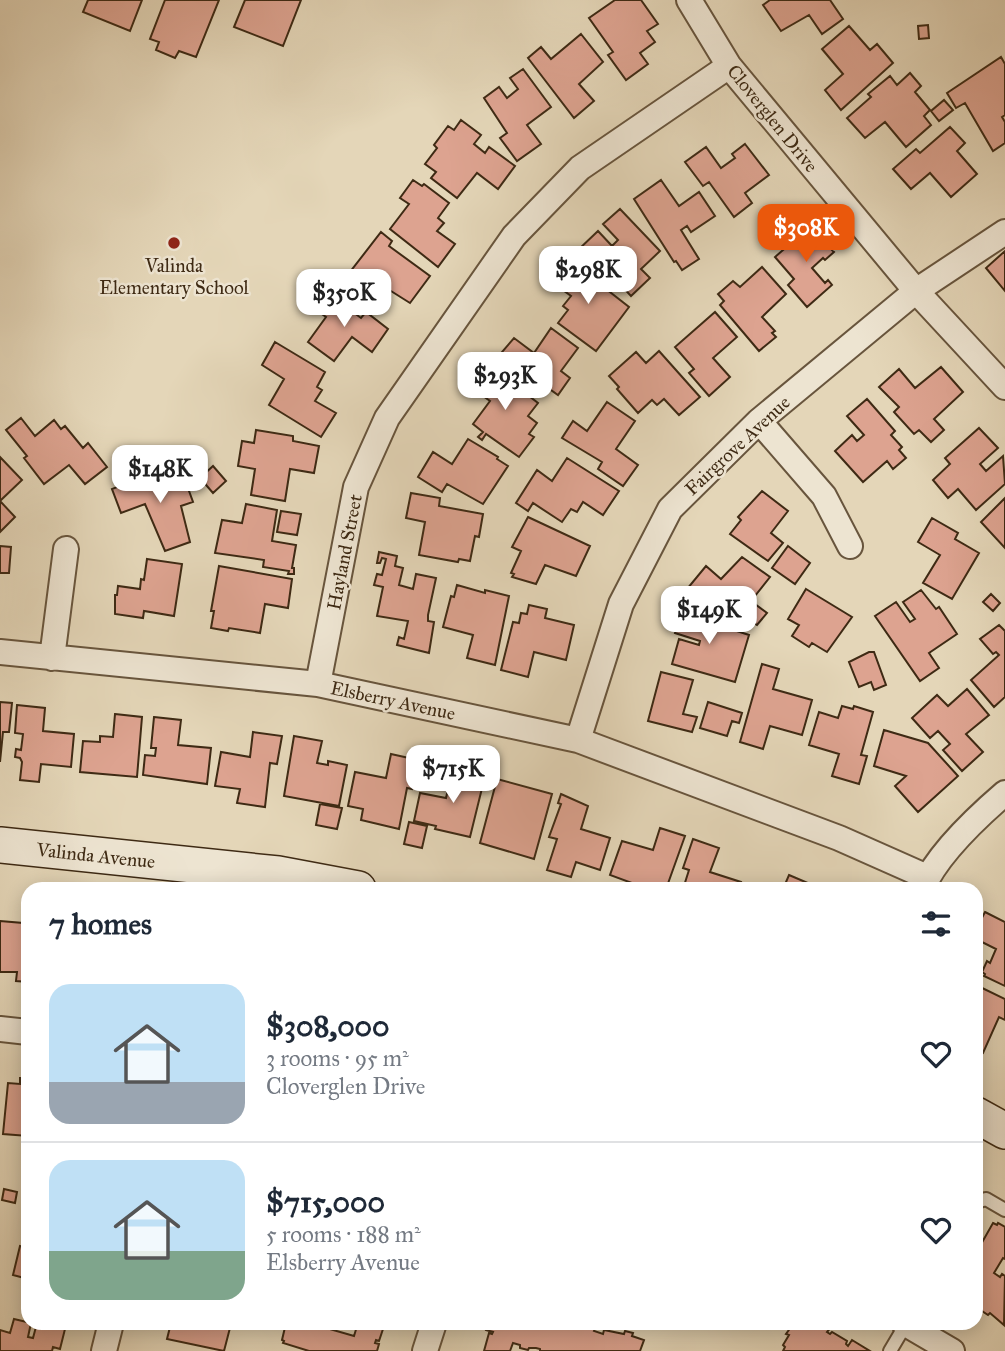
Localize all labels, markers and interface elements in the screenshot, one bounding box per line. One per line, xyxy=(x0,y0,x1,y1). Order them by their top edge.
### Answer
street label: Cloverglen Drive xyxy=(721,60,823,177)
pin: $308K xyxy=(757,204,855,264)
text: $308K xyxy=(774,213,838,241)
marker: Valinda Elementary School xyxy=(166,235,182,251)
pin: $298K xyxy=(539,246,637,306)
place label: Valinda Elementary School xyxy=(99,254,250,299)
text: $298K xyxy=(555,255,621,283)
pin: $350K xyxy=(295,270,393,329)
text: $350K xyxy=(312,278,376,306)
pin: $293K xyxy=(456,352,554,412)
text: $293K xyxy=(473,361,537,389)
street label: Fairgrove Avenue xyxy=(680,391,796,501)
pin: $148K xyxy=(111,446,209,505)
text: $148K xyxy=(128,454,192,482)
street label: Hayland Street xyxy=(322,492,367,612)
pin: $149K xyxy=(660,586,758,646)
text: $149K xyxy=(677,595,741,623)
street label: Elsberry Avenue xyxy=(328,676,458,725)
pin: $715K xyxy=(404,746,502,805)
text: $715K xyxy=(422,754,484,782)
street label: Valinda Avenue xyxy=(35,838,156,873)
icon: filters xyxy=(917,905,955,943)
text: 7 homes xyxy=(49,906,152,942)
text: $308,000 xyxy=(266,1008,390,1044)
icon: home xyxy=(105,1012,189,1096)
icon: heart xyxy=(917,1035,955,1073)
text: 3 rooms · 95 m² xyxy=(266,1044,409,1072)
text: Cloverglen Drive xyxy=(266,1072,425,1100)
text: $715,000 xyxy=(266,1184,385,1220)
icon: home xyxy=(105,1188,189,1272)
icon: heart xyxy=(917,1211,955,1249)
text: 5 rooms · 188 m² xyxy=(266,1220,421,1248)
text: Elsberry Avenue xyxy=(266,1248,420,1276)

